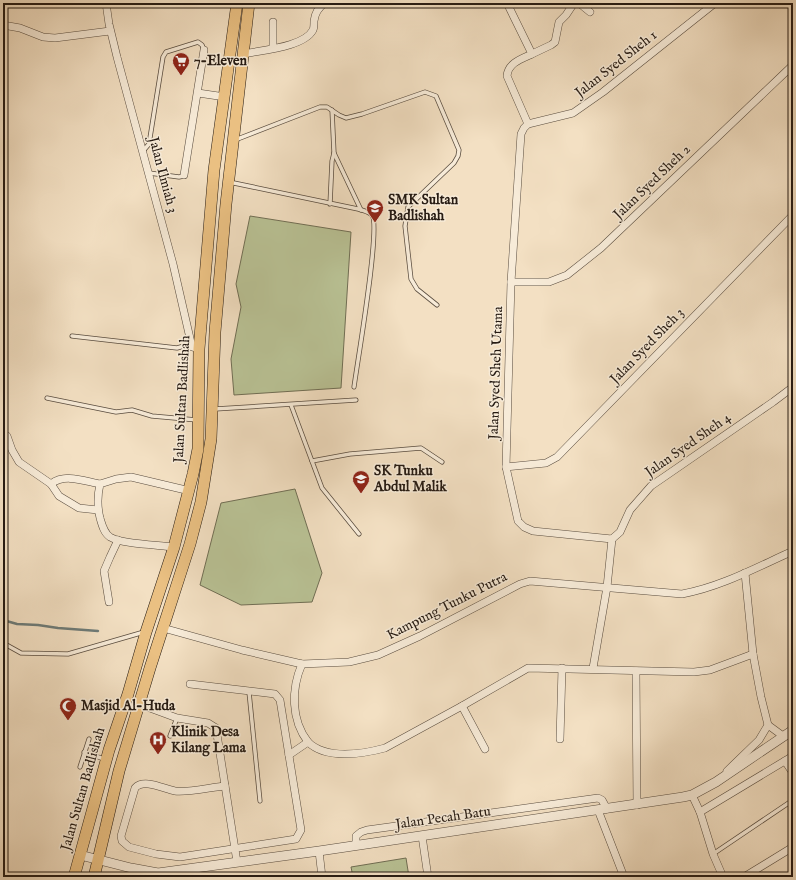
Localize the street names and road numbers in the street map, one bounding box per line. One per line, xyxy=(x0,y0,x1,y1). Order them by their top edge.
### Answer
street label: Jalan Syed Sheh 1 xyxy=(570,26,661,103)
street label: Jalan Ilmiah 3 xyxy=(144,133,182,215)
street label: Jalan Syed Sheh 2 xyxy=(608,140,695,225)
street label: Jalan Syed Sheh 3 xyxy=(605,304,688,389)
street label: Jalan Syed Sheh Utama xyxy=(485,305,507,442)
street label: Jalan Sultan Badlishah xyxy=(170,334,194,465)
street label: Jalan Syed Sheh 4 xyxy=(640,409,735,482)
street label: Kampung Tunku Putra xyxy=(384,567,511,644)
street label: Jalan Sultan Badlishah xyxy=(56,725,109,855)
street label: Jalan Pecah Batu xyxy=(392,802,492,834)

